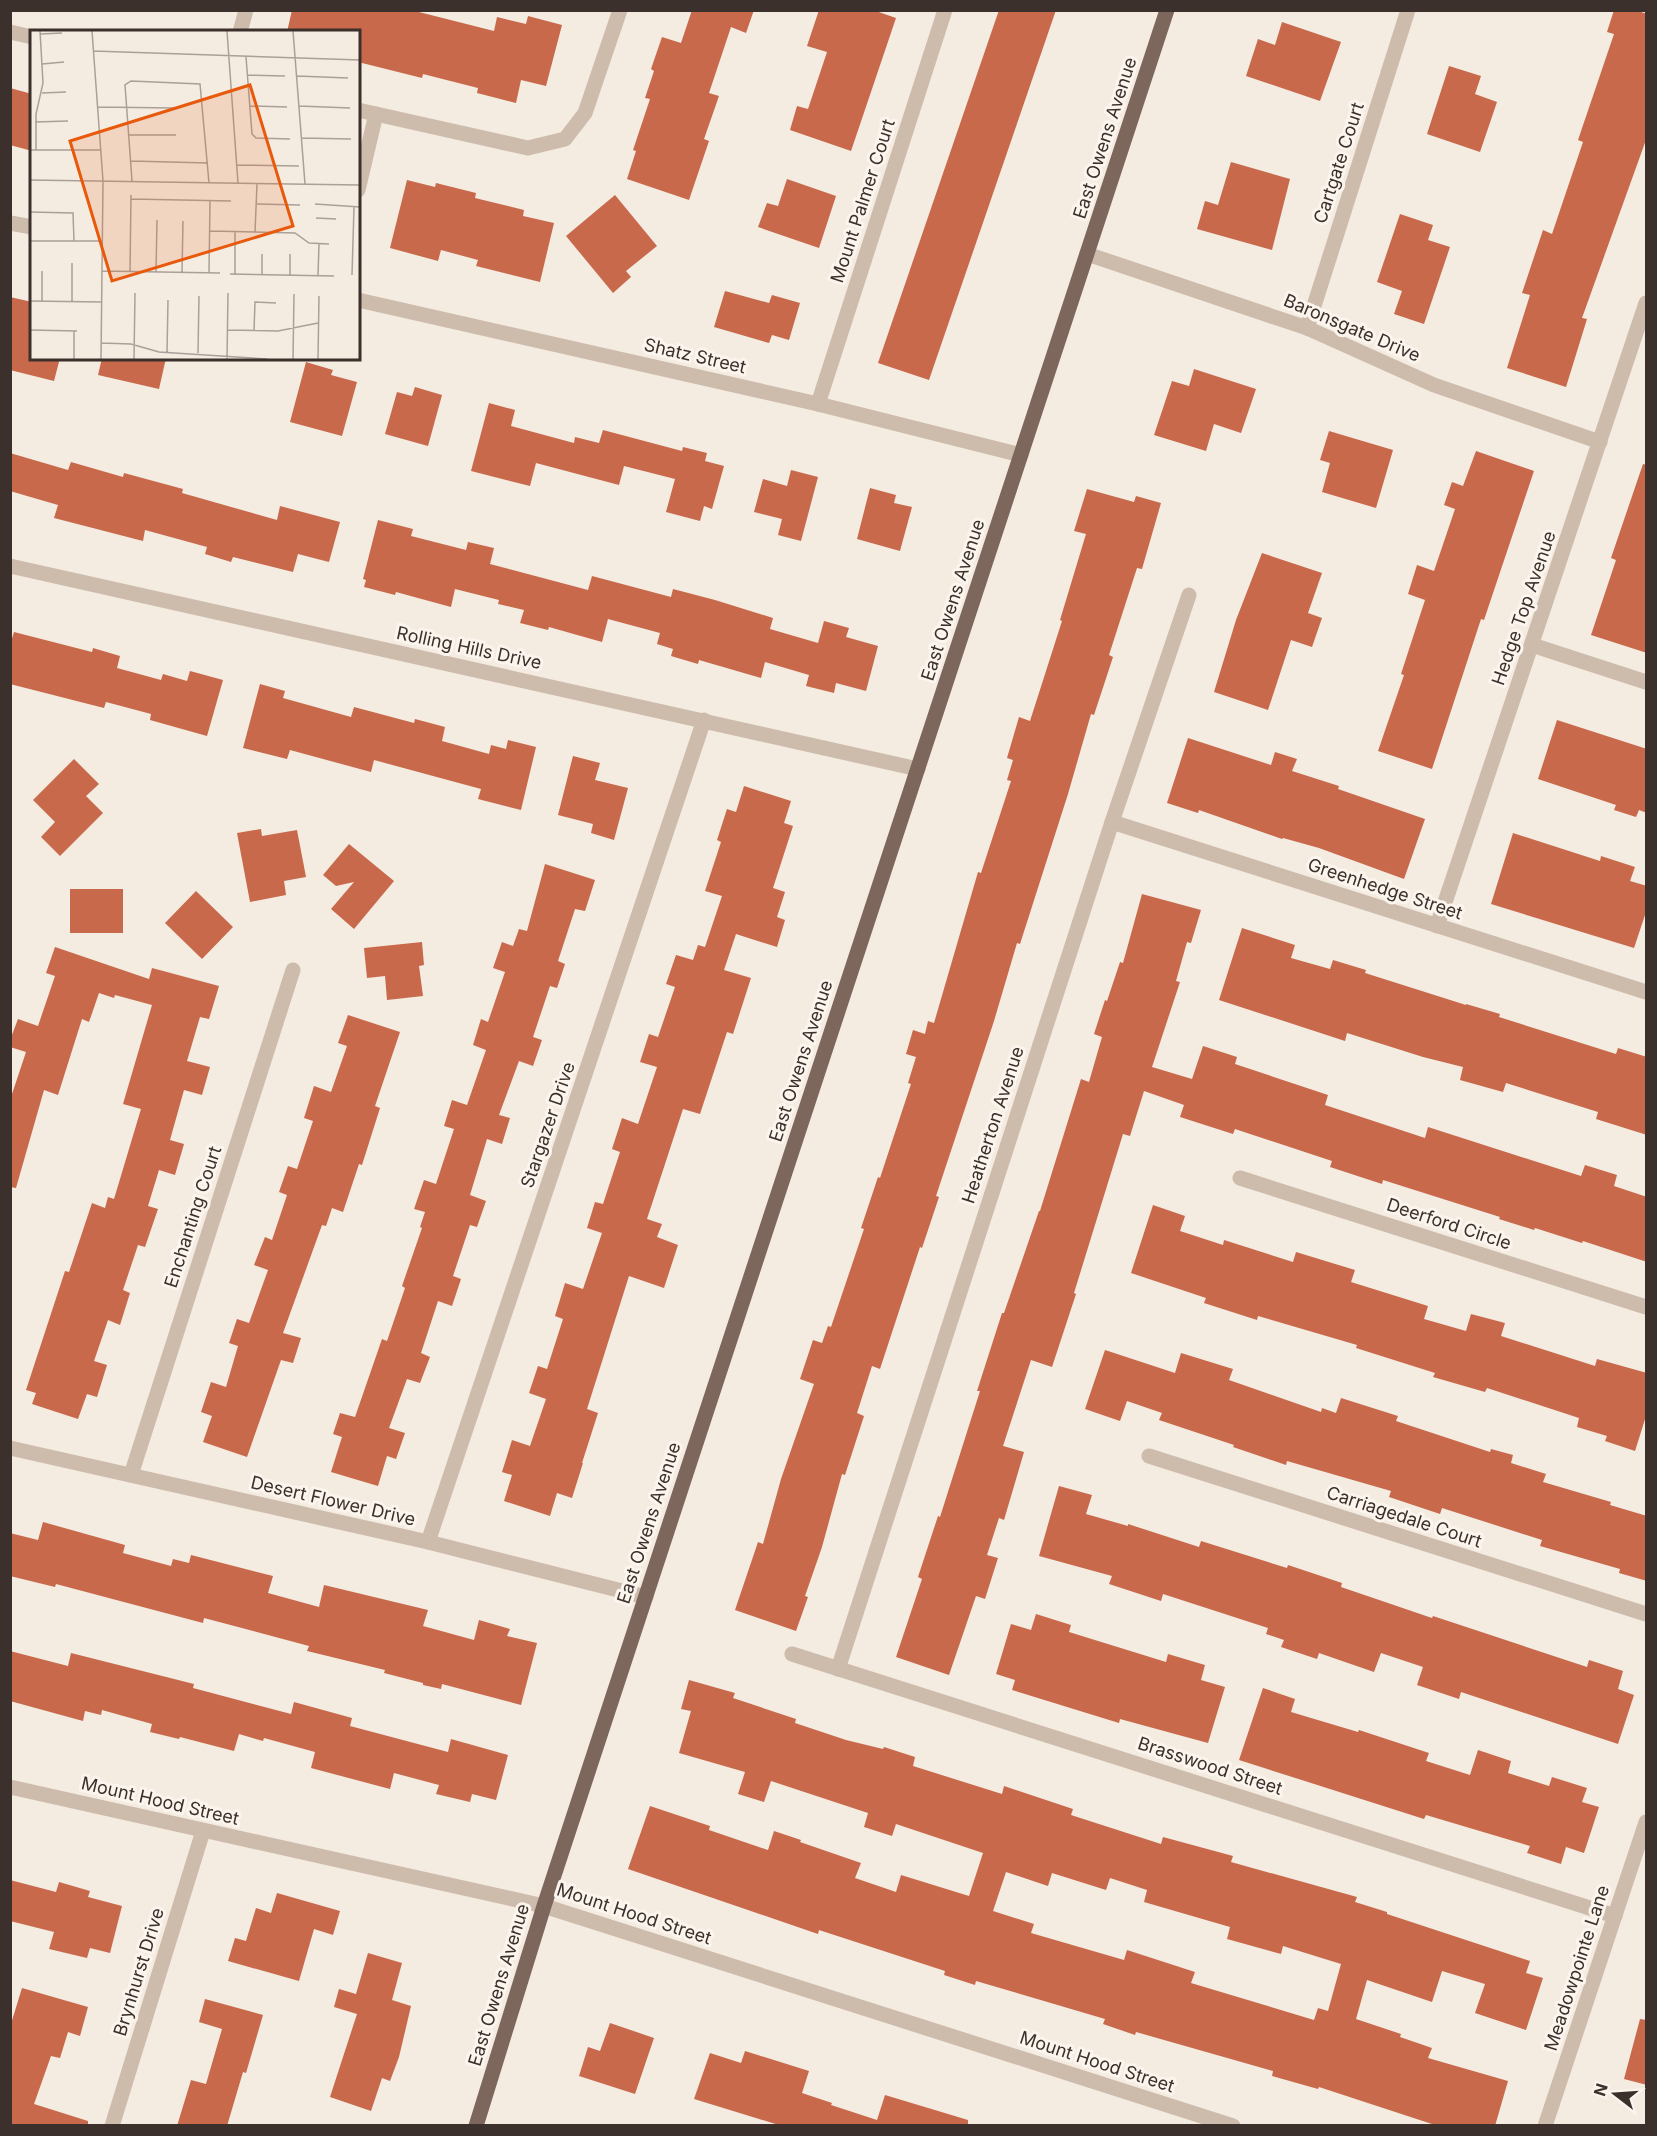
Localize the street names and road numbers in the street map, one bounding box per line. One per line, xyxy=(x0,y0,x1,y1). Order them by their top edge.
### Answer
street label: East Owens Avenue xyxy=(1069,54,1141,221)
street label: Cartgate Court xyxy=(1309,100,1368,226)
street label: Mount Palmer Court xyxy=(826,116,899,285)
street label: Baronsgate Drive xyxy=(1281,289,1424,366)
street label: Shatz Street xyxy=(642,334,748,377)
street label: East Owens Avenue xyxy=(917,516,989,683)
street label: Hedge Top Avenue xyxy=(1487,528,1560,688)
street label: Rolling Hills Drive xyxy=(395,622,543,673)
street label: Greenhedge Street xyxy=(1305,854,1465,923)
street label: East Owens Avenue xyxy=(765,977,837,1144)
street label: Heatherton Avenue xyxy=(957,1044,1028,1206)
street label: Stargazer Drive xyxy=(516,1059,579,1191)
street label: Enchanting Court xyxy=(160,1143,225,1290)
street label: Deerford Circle xyxy=(1384,1194,1514,1254)
street label: East Owens Avenue xyxy=(613,1439,685,1606)
street label: Desert Flower Drive xyxy=(249,1471,417,1530)
street label: Carriagedale Court xyxy=(1324,1482,1485,1552)
street label: Brasswood Street xyxy=(1135,1732,1285,1799)
street label: Mount Hood Street xyxy=(79,1772,241,1829)
street label: Mount Hood Street xyxy=(554,1879,714,1948)
street label: Meadowpointe Lane xyxy=(1540,1882,1613,2053)
street label: East Owens Avenue xyxy=(464,1901,533,2068)
street label: Brynhurst Drive xyxy=(109,1905,168,2038)
street label: Mount Hood Street xyxy=(1017,2027,1177,2096)

